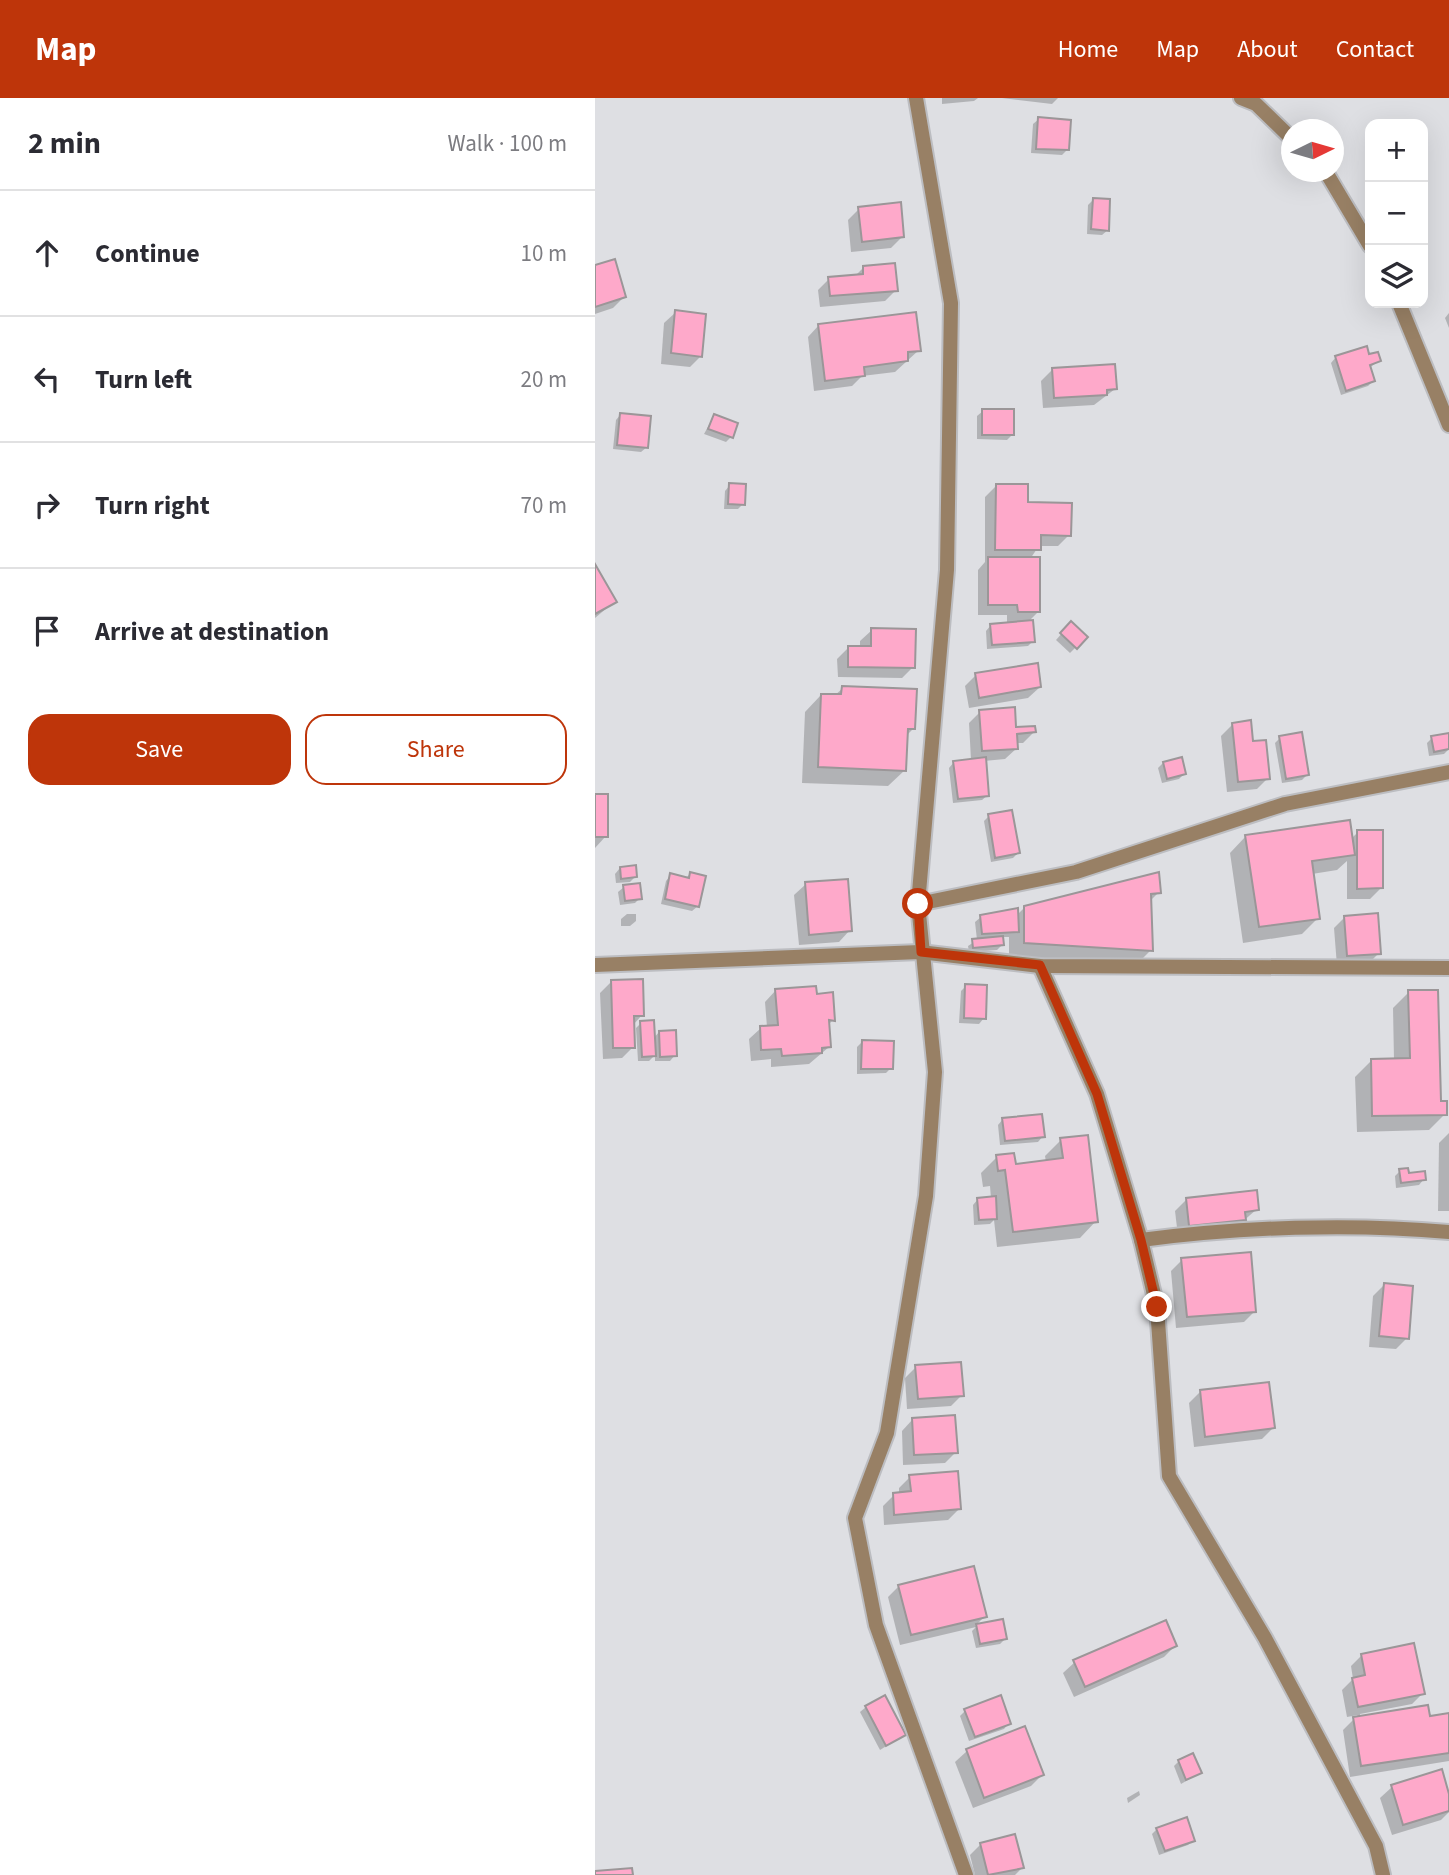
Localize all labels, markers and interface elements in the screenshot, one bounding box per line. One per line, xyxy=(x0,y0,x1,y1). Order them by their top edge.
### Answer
text: Map xyxy=(35,26,96,73)
text: Home xyxy=(1058,32,1118,67)
text: Map xyxy=(1156,32,1199,67)
text: About xyxy=(1237,32,1298,67)
text: Contact xyxy=(1336,32,1414,67)
north arrow xyxy=(1281,119,1344,182)
map controls xyxy=(1365,119,1428,308)
button: + xyxy=(1365,119,1428,182)
text: 2 min xyxy=(28,122,101,165)
text: Walk · 100 m xyxy=(448,127,567,160)
button: − xyxy=(1365,182,1428,245)
icon: ahead xyxy=(28,234,66,272)
text: Continue xyxy=(95,235,200,272)
text: 10 m xyxy=(520,237,567,270)
button: layers xyxy=(1365,245,1428,308)
icon: left xyxy=(28,360,66,398)
text: Turn left xyxy=(95,361,192,398)
text: 20 m xyxy=(520,363,567,396)
icon: right xyxy=(28,486,66,524)
text: Turn right xyxy=(95,487,210,524)
text: 70 m xyxy=(520,489,567,522)
icon: arrive xyxy=(28,612,66,650)
text: Arrive at destination xyxy=(95,613,329,650)
button: Save xyxy=(28,714,291,785)
button: Share xyxy=(305,714,567,785)
route start xyxy=(902,888,933,919)
route end xyxy=(1141,1291,1172,1322)

